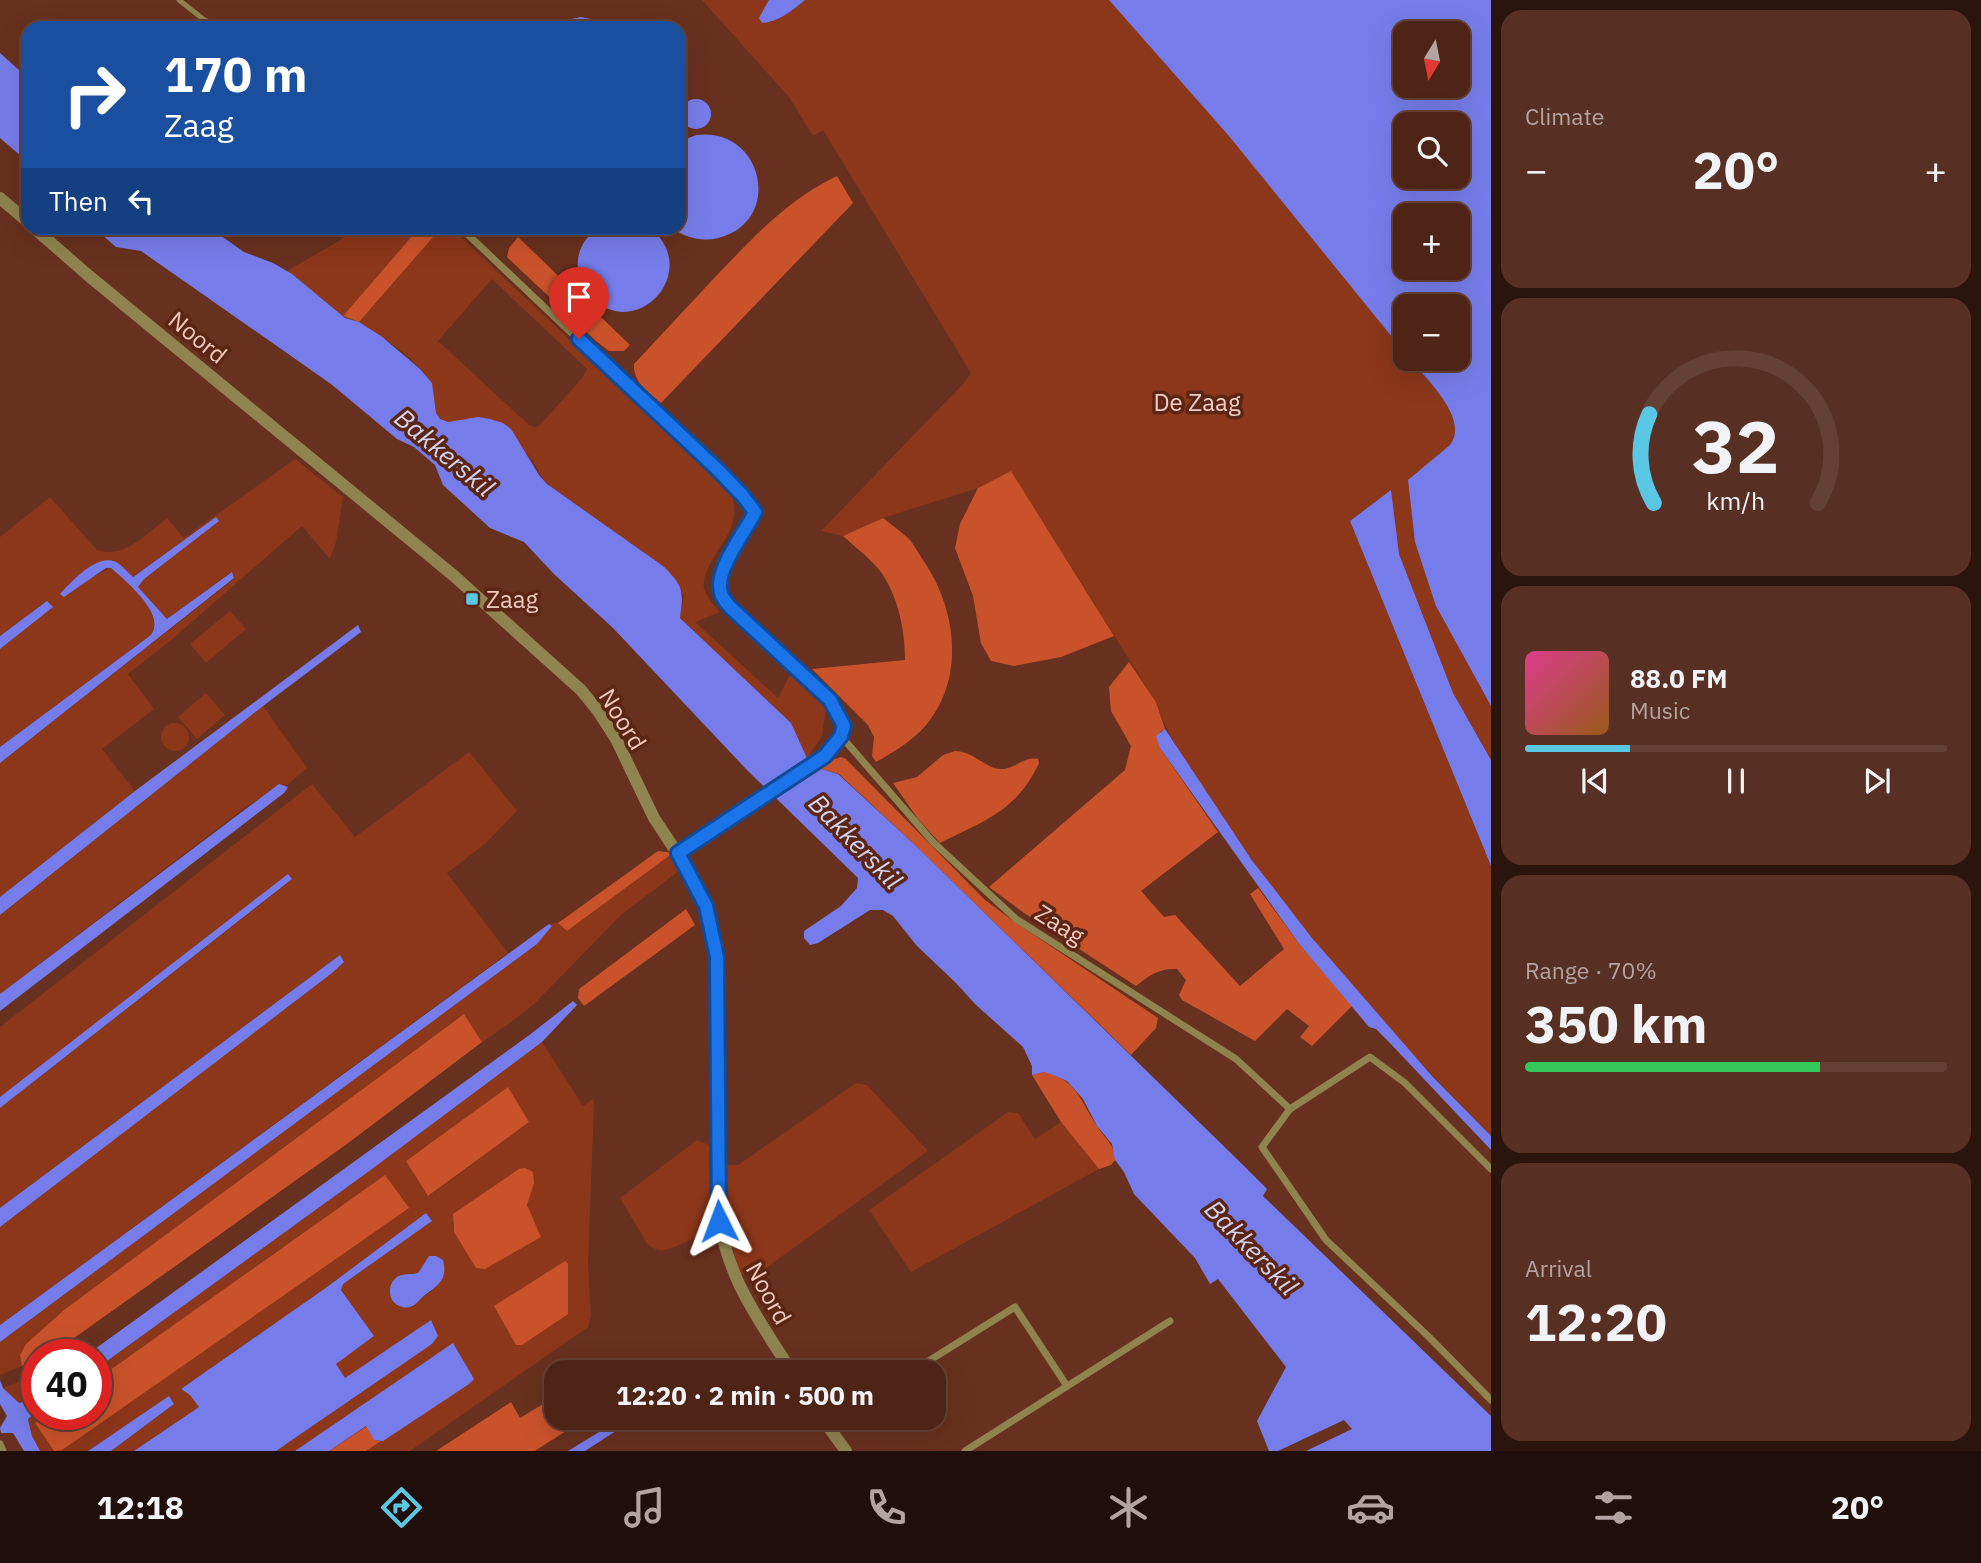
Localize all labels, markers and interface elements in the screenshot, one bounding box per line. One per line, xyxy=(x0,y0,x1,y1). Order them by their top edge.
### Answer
north arrow xyxy=(1393,21,1470,98)
map controls xyxy=(1393,21,1470,371)
text: 170 m xyxy=(164,42,308,105)
icon: right xyxy=(49,49,140,140)
text: Climate xyxy=(1525,101,1604,131)
text: Zaag xyxy=(164,104,234,146)
button: search xyxy=(1393,112,1470,189)
text: 20° xyxy=(1693,136,1779,203)
text: − xyxy=(1525,145,1548,194)
text: + xyxy=(1924,145,1947,194)
icon: left xyxy=(122,182,160,220)
text: Then xyxy=(49,184,108,218)
button: + xyxy=(1393,203,1470,280)
pin xyxy=(549,267,609,339)
icon: arrive xyxy=(560,278,598,316)
button: − xyxy=(1393,294,1470,371)
street label: Noord xyxy=(162,304,234,370)
park label: De Zaag xyxy=(1153,386,1241,418)
text: 32 xyxy=(1692,399,1780,494)
water label: Bakkerskil xyxy=(388,400,502,504)
text: km/h xyxy=(1707,484,1765,517)
place label: Zaag xyxy=(486,583,539,615)
marker: Zaag xyxy=(464,591,480,607)
text: 88.0 FM xyxy=(1630,661,1728,695)
street label: Noord xyxy=(592,682,654,756)
text: Music xyxy=(1630,695,1690,725)
icon: previous xyxy=(1576,762,1614,800)
icon: pause xyxy=(1717,762,1755,800)
icon: next xyxy=(1858,762,1896,800)
water label: Bakkerskil xyxy=(802,786,910,896)
street label: Zaag xyxy=(1029,897,1091,952)
text: Range · 70% xyxy=(1525,955,1657,985)
text: 350 km xyxy=(1525,990,1707,1057)
position arrow xyxy=(682,1184,756,1258)
water label: Bakkerskil xyxy=(1198,1192,1306,1302)
text: Arrival xyxy=(1525,1253,1592,1283)
street label: Noord xyxy=(739,1256,799,1330)
text: 12:20 xyxy=(1525,1288,1667,1355)
speed limit sign: 40 xyxy=(21,1339,112,1430)
text: 12:20 · 2 min · 500 m xyxy=(616,1378,874,1412)
icon: directions xyxy=(377,1483,426,1532)
icon: music xyxy=(620,1483,669,1532)
icon: phone xyxy=(862,1483,911,1532)
icon: climate xyxy=(1104,1483,1153,1532)
icon: car xyxy=(1346,1483,1395,1532)
icon: filters xyxy=(1589,1483,1638,1532)
text: 12:18 xyxy=(97,1486,184,1528)
text: 20° xyxy=(1831,1486,1884,1528)

